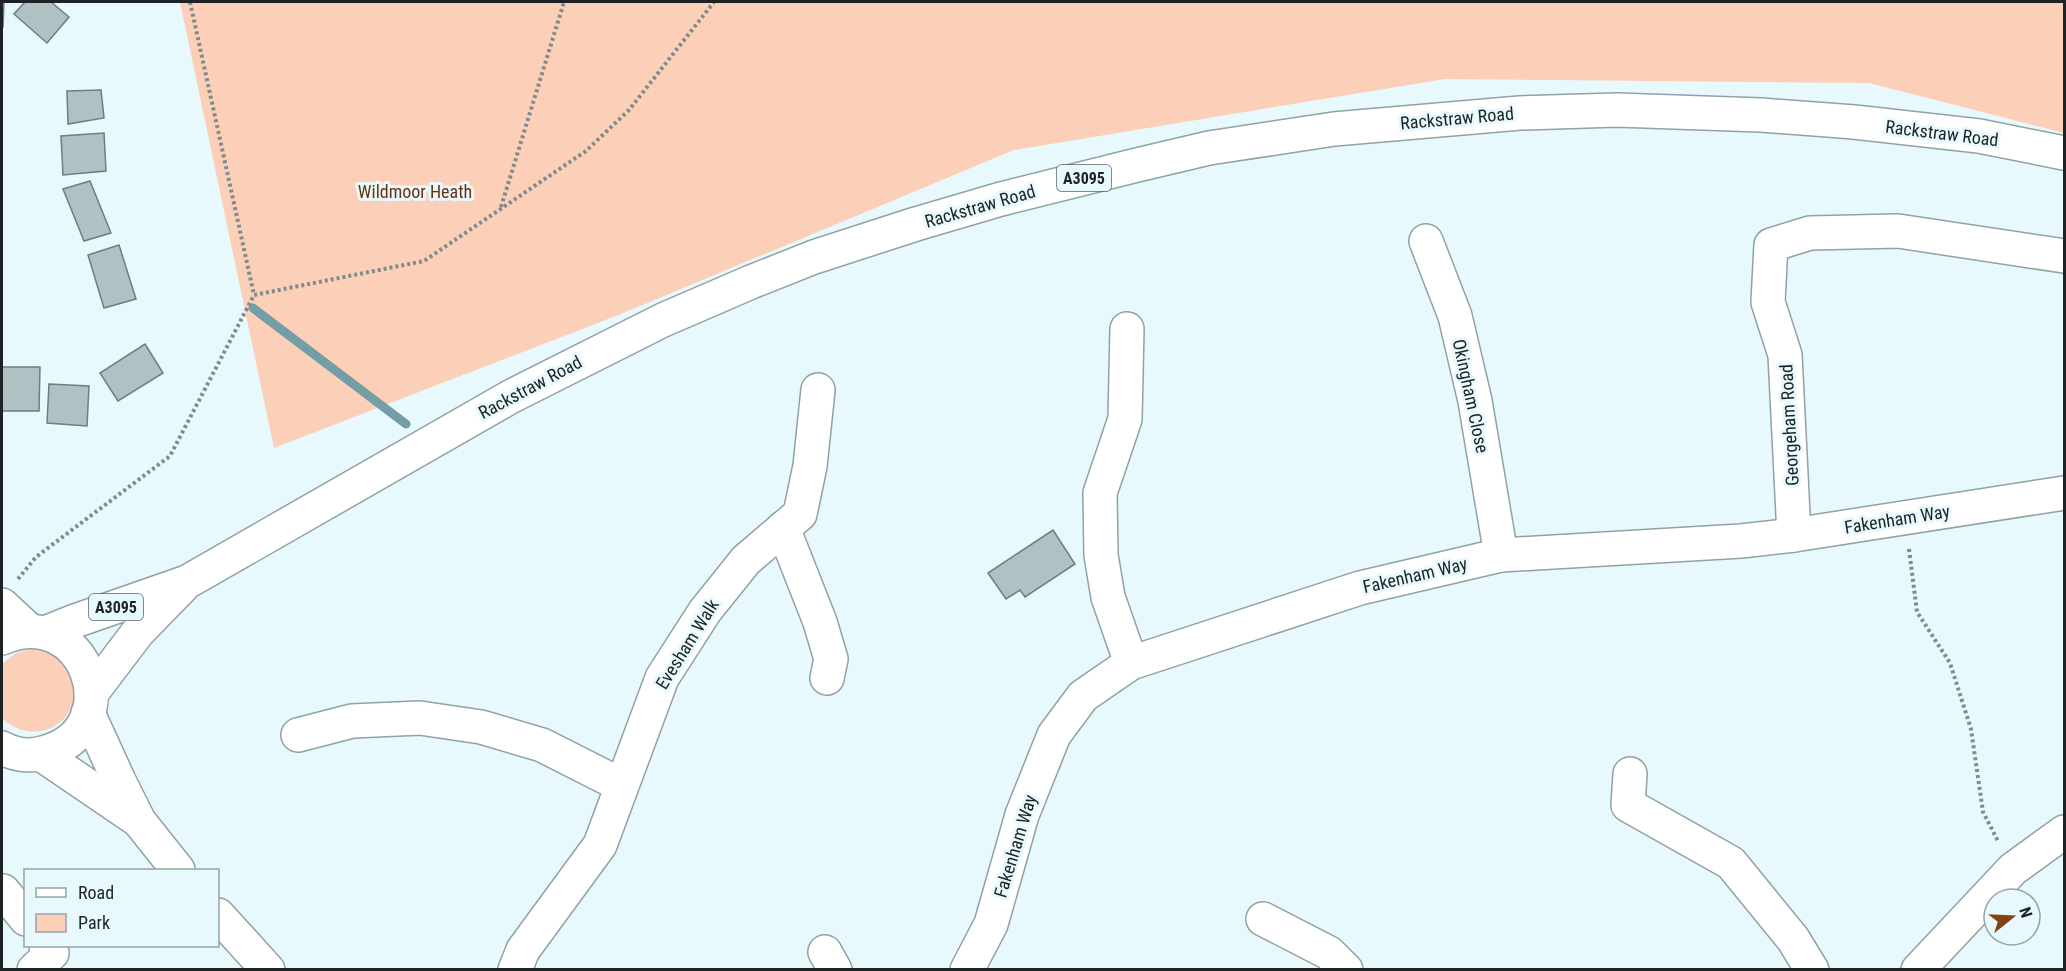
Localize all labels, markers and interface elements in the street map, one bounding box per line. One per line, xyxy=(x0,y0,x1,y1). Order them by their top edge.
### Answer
street label: Rackstraw Road xyxy=(1399,103,1515,133)
street label: Rackstraw Road xyxy=(1884,116,2000,150)
road number: A3095 xyxy=(1057,165,1111,191)
street label: Rackstraw Road xyxy=(922,180,1038,232)
park label: Wildmoor Heath xyxy=(358,181,472,202)
street label: Okingham Close xyxy=(1449,337,1493,455)
street label: Rackstraw Road xyxy=(475,351,585,423)
street label: Georgeham Road xyxy=(1775,364,1803,486)
street label: Fakenham Way xyxy=(1843,500,1952,538)
street label: Fakenham Way xyxy=(1361,553,1470,597)
road number: A3095 xyxy=(89,594,143,620)
street label: Evesham Walk xyxy=(651,595,723,693)
street label: Fakenham Way xyxy=(989,792,1041,900)
legend xyxy=(24,869,219,947)
text: Road xyxy=(78,882,114,903)
north arrow xyxy=(1982,887,2042,947)
text: N xyxy=(2015,905,2036,920)
text: Park xyxy=(78,912,110,933)

